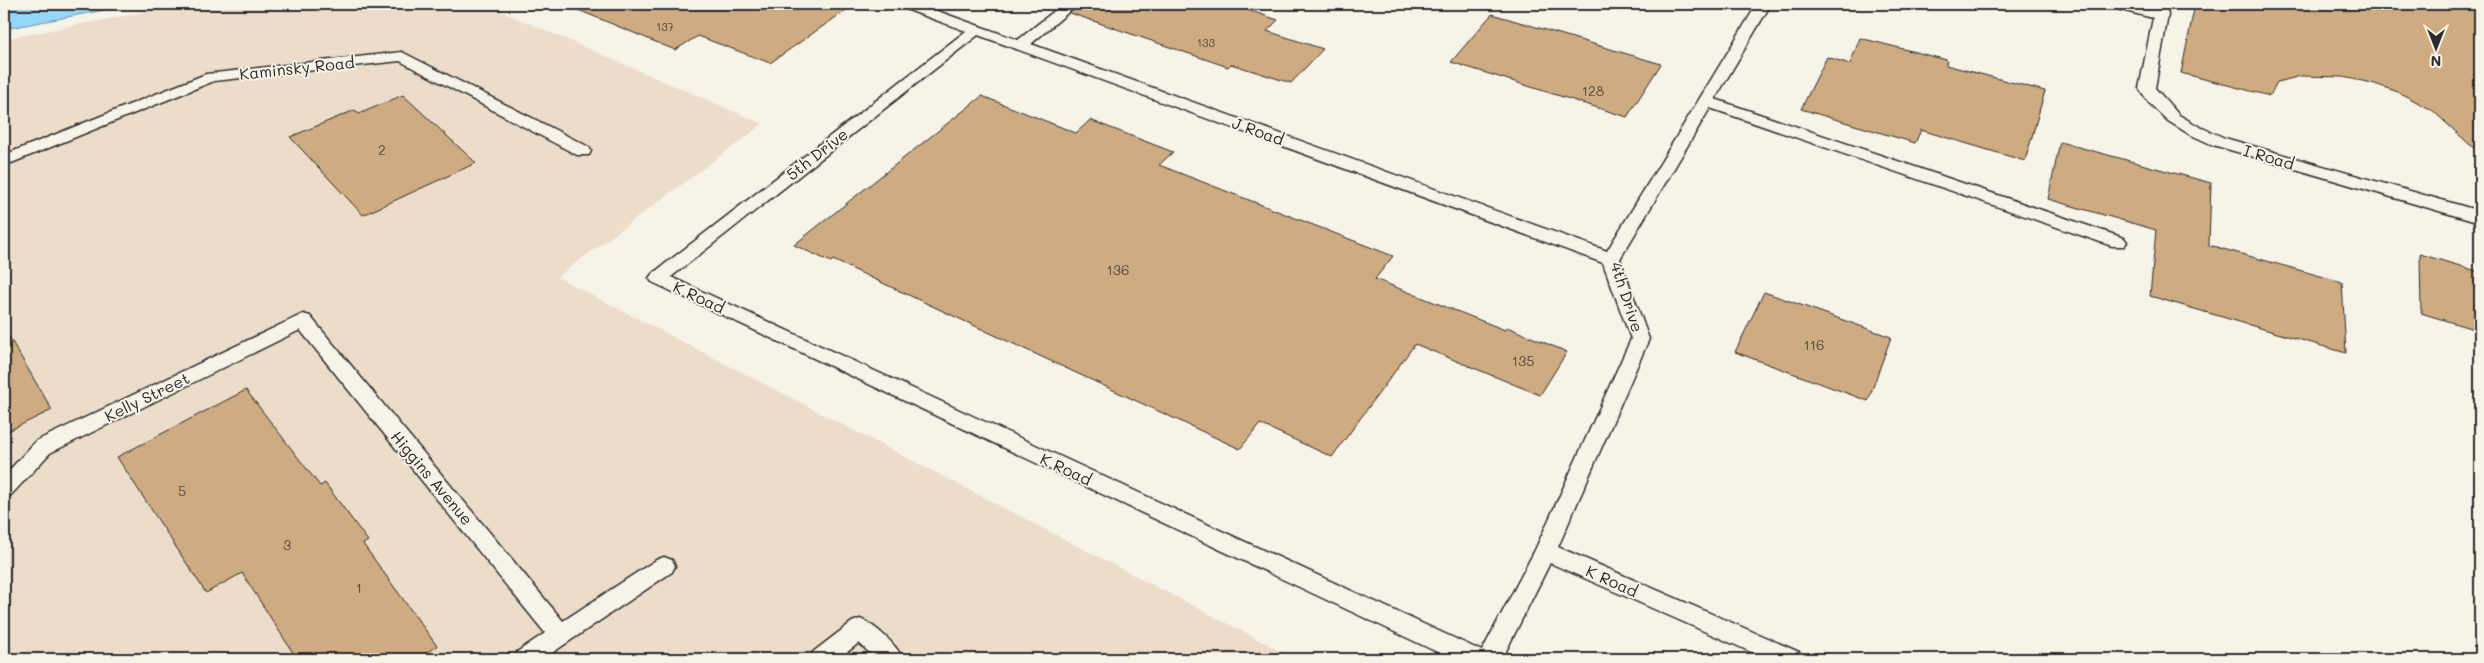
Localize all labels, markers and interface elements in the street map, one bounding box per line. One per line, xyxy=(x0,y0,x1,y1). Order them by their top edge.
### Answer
house number: 137 xyxy=(656,19,674,34)
north arrow xyxy=(2412,22,2462,72)
house number: 133 xyxy=(1197,35,1215,50)
street label: Kaminsky Road xyxy=(238,51,356,84)
text: N xyxy=(2431,52,2441,71)
house number: 128 xyxy=(1582,81,1604,100)
street label: J Road xyxy=(1229,111,1287,150)
street label: 5th Drive xyxy=(782,123,852,184)
street label: I Road xyxy=(2241,139,2297,174)
house number: 2 xyxy=(378,140,386,159)
street label: 4th Drive xyxy=(1606,259,1649,335)
house number: 136 xyxy=(1107,260,1129,279)
street label: K Road xyxy=(670,275,728,318)
house number: 116 xyxy=(1804,335,1824,354)
house number: 135 xyxy=(1512,351,1534,370)
street label: Kelly Street xyxy=(101,367,193,426)
street label: Higgins Avenue xyxy=(387,426,478,529)
street label: K Road xyxy=(1037,447,1095,490)
house number: 5 xyxy=(178,481,186,500)
house number: 3 xyxy=(283,535,291,554)
street label: K Road xyxy=(1583,560,1641,601)
house number: 1 xyxy=(356,578,362,597)

